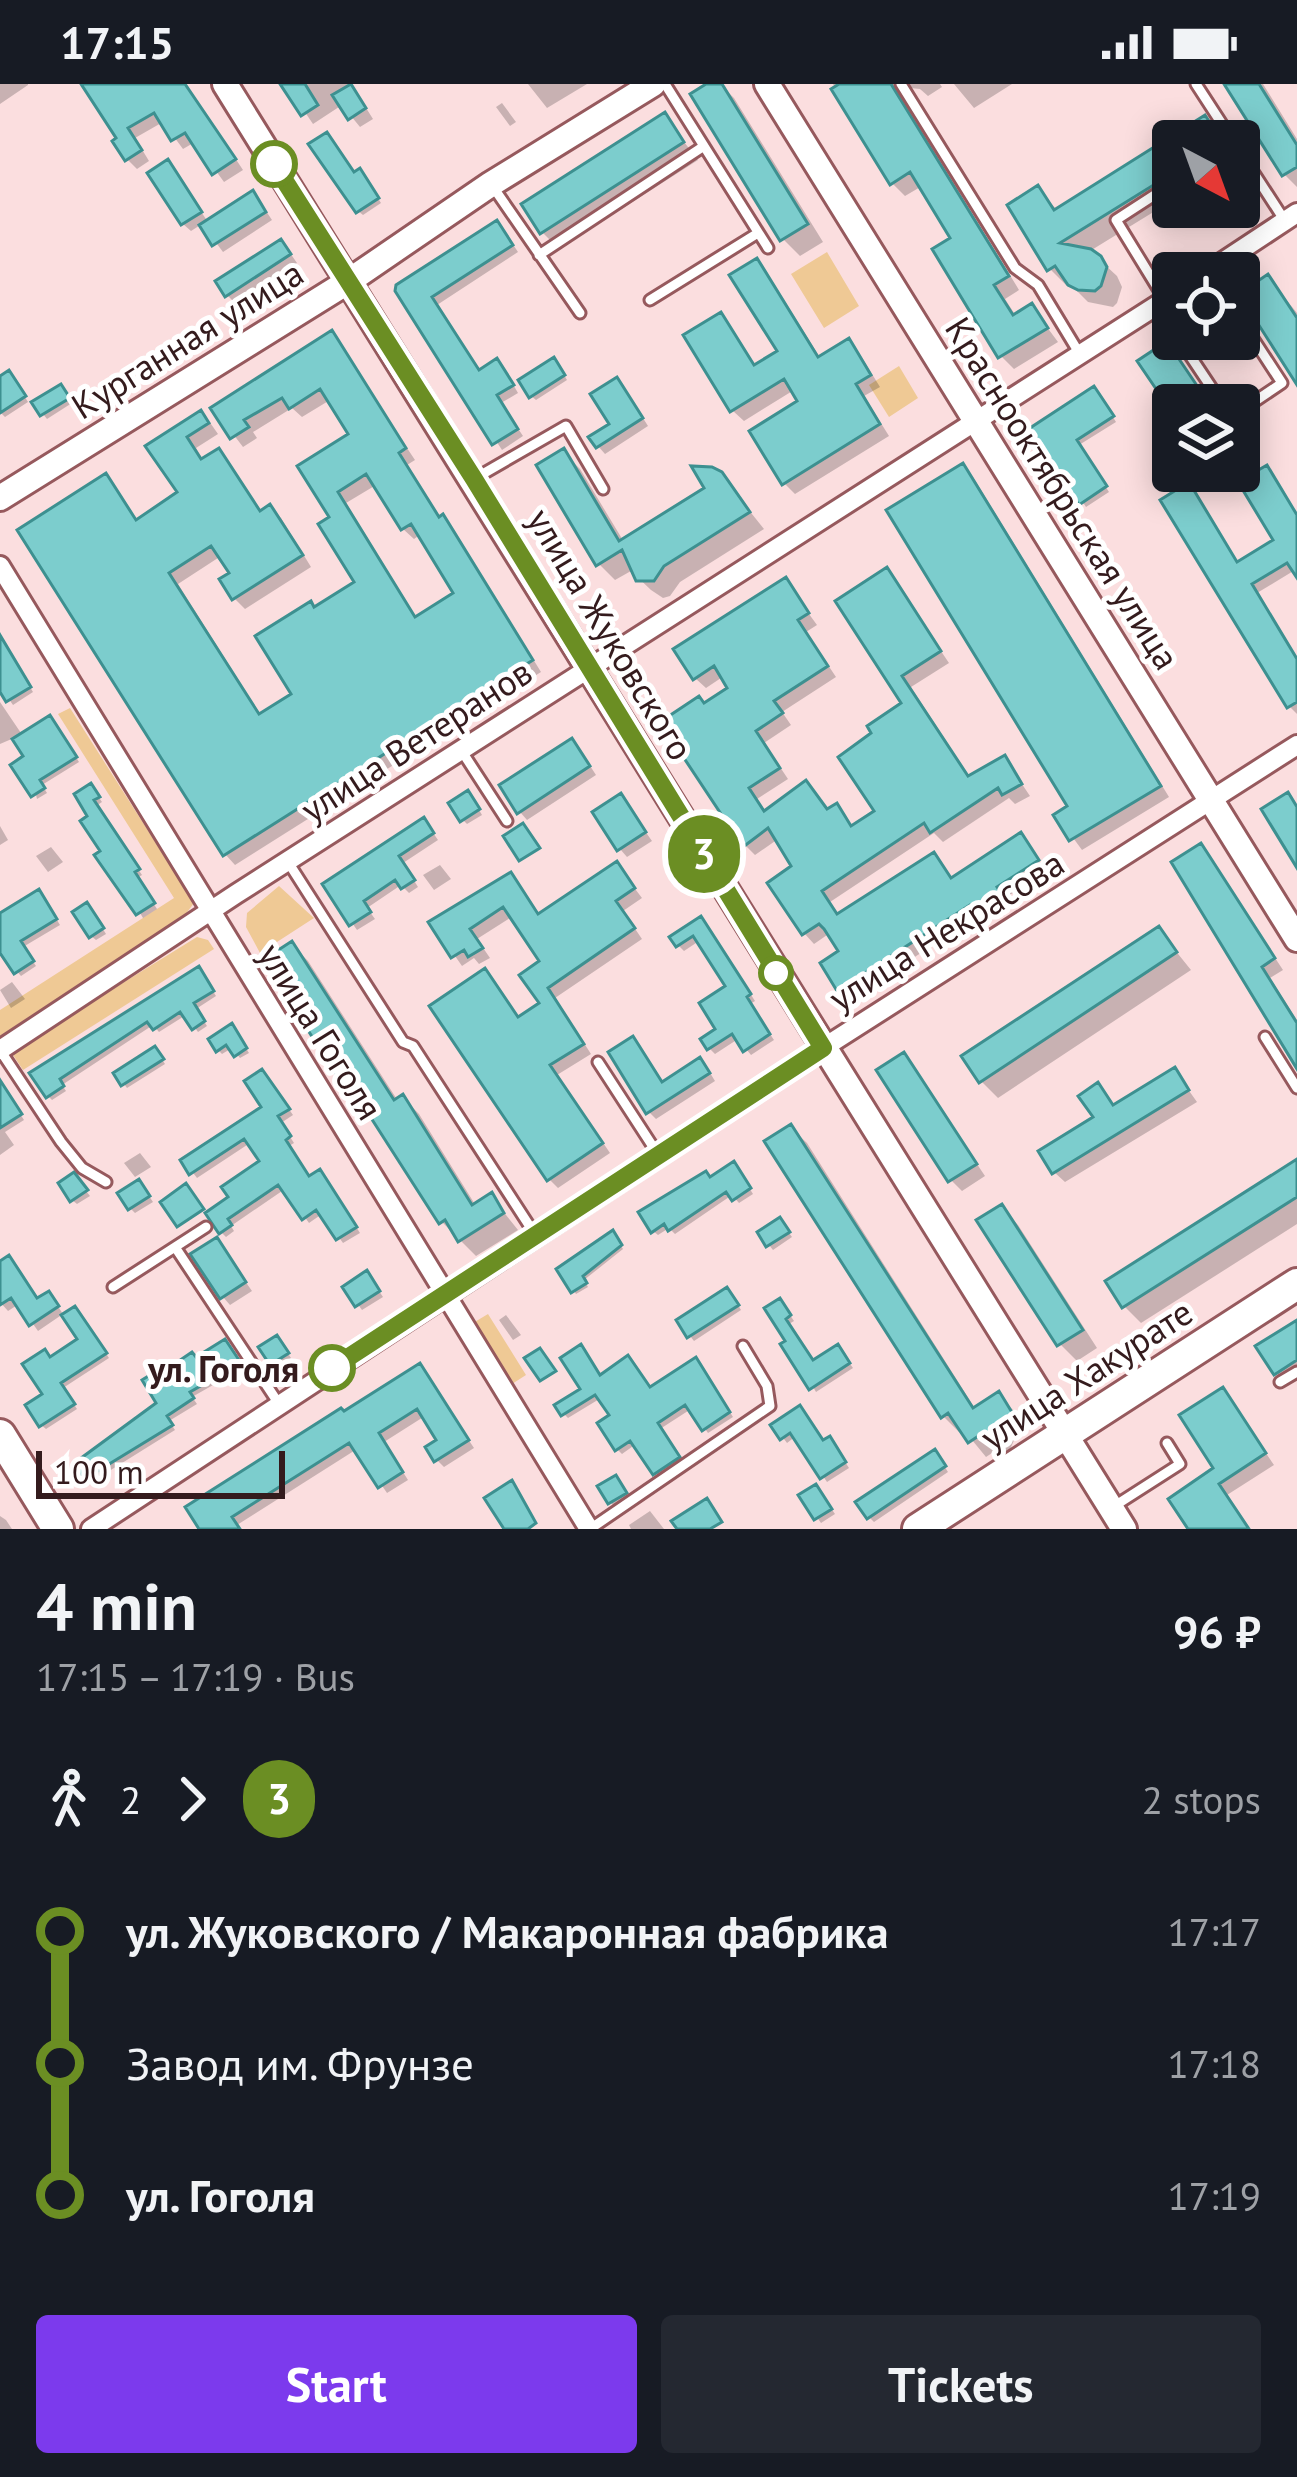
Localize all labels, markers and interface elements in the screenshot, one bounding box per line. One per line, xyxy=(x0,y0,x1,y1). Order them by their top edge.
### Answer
text: 17:15 xyxy=(60,13,174,71)
north arrow xyxy=(1152,120,1260,228)
map controls xyxy=(1152,120,1260,492)
unlabelled marker xyxy=(252,142,296,186)
street label: Курганная улица xyxy=(62,249,312,429)
button: locate xyxy=(1152,252,1260,360)
street label: Краснооктябрьская улица xyxy=(935,308,1191,678)
button: layers xyxy=(1152,384,1260,492)
street label: улица Жуковского xyxy=(517,500,705,768)
street label: улица Ветеранов xyxy=(291,648,541,832)
line badge: 3 xyxy=(665,815,743,893)
text: 3 xyxy=(692,826,716,881)
street label: улица Некрасова xyxy=(820,839,1072,1021)
street label: улица Гоголя xyxy=(248,934,394,1128)
unlabelled marker xyxy=(760,957,792,989)
street label: улица Хакурате xyxy=(971,1288,1201,1460)
place label: ул. Гоголя xyxy=(147,1345,299,1392)
marker: ул. Гоголя xyxy=(310,1346,354,1390)
scale bar xyxy=(36,1445,285,1498)
text: 100 m xyxy=(54,1450,144,1493)
text: 4 min xyxy=(36,1563,197,1648)
text: 96 ₽ xyxy=(1173,1602,1261,1660)
text: 17:15 – 17:19 · Bus xyxy=(36,1651,355,1702)
icon: walk xyxy=(36,1766,102,1832)
icon: forward xyxy=(159,1766,225,1832)
text: 3 xyxy=(267,1771,291,1826)
text: 2 xyxy=(120,1774,141,1825)
text: 2 stops xyxy=(1142,1774,1261,1825)
text: ул. Жуковского / Макаронная фабрика xyxy=(126,1902,889,1960)
text: 17:17 xyxy=(1167,1906,1261,1957)
text: Завод им. Фрунзе xyxy=(126,2034,474,2092)
text: 17:18 xyxy=(1167,2038,1261,2089)
text: ул. Гоголя xyxy=(126,2166,315,2224)
text: 17:19 xyxy=(1167,2170,1261,2221)
button: Start xyxy=(36,2315,637,2453)
button: Tickets xyxy=(661,2315,1261,2453)

